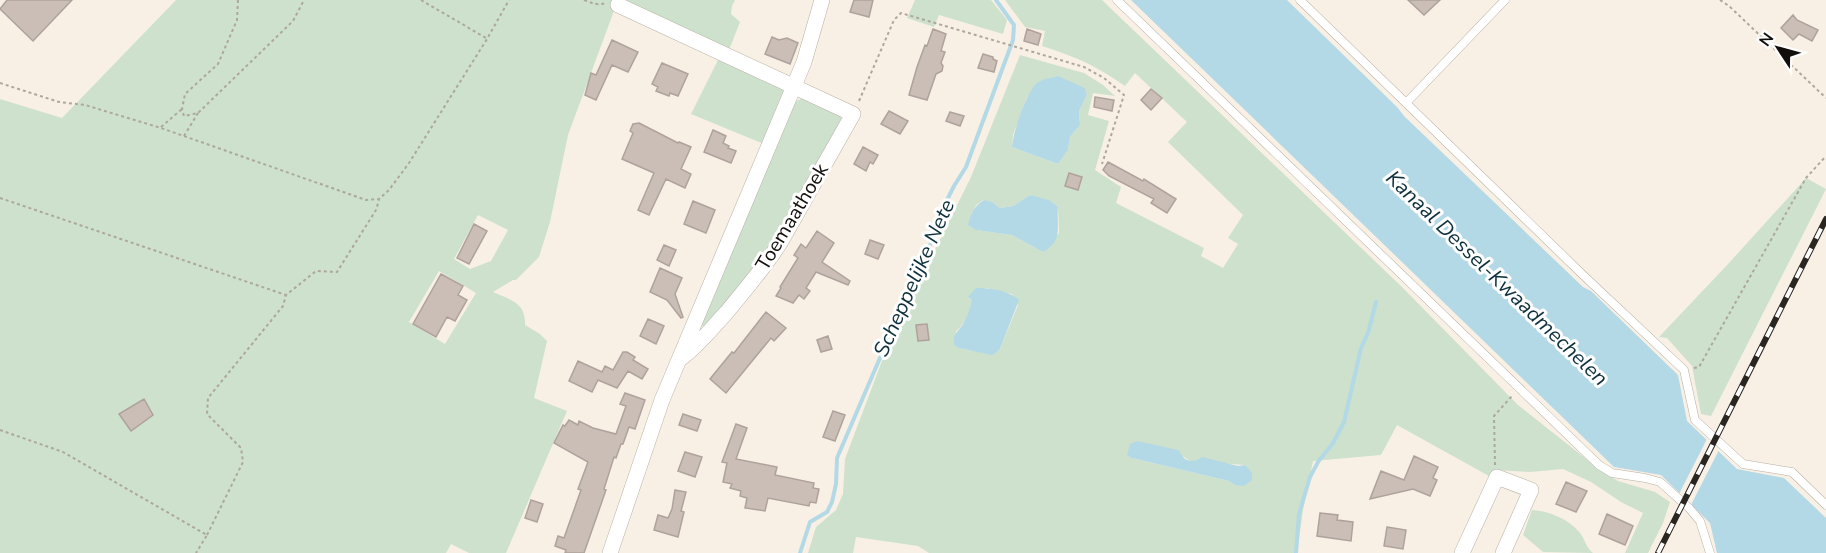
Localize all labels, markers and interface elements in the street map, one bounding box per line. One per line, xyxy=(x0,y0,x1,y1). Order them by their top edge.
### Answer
north arrow xyxy=(1748,18,1808,78)
text: N xyxy=(1754,28,1779,51)
street label: Toemaathoek xyxy=(749,157,835,276)
water label: Kanaal Dessel-Kwaadmechelen xyxy=(1380,164,1614,392)
water label: Scheppelijke Nete xyxy=(867,195,961,361)

